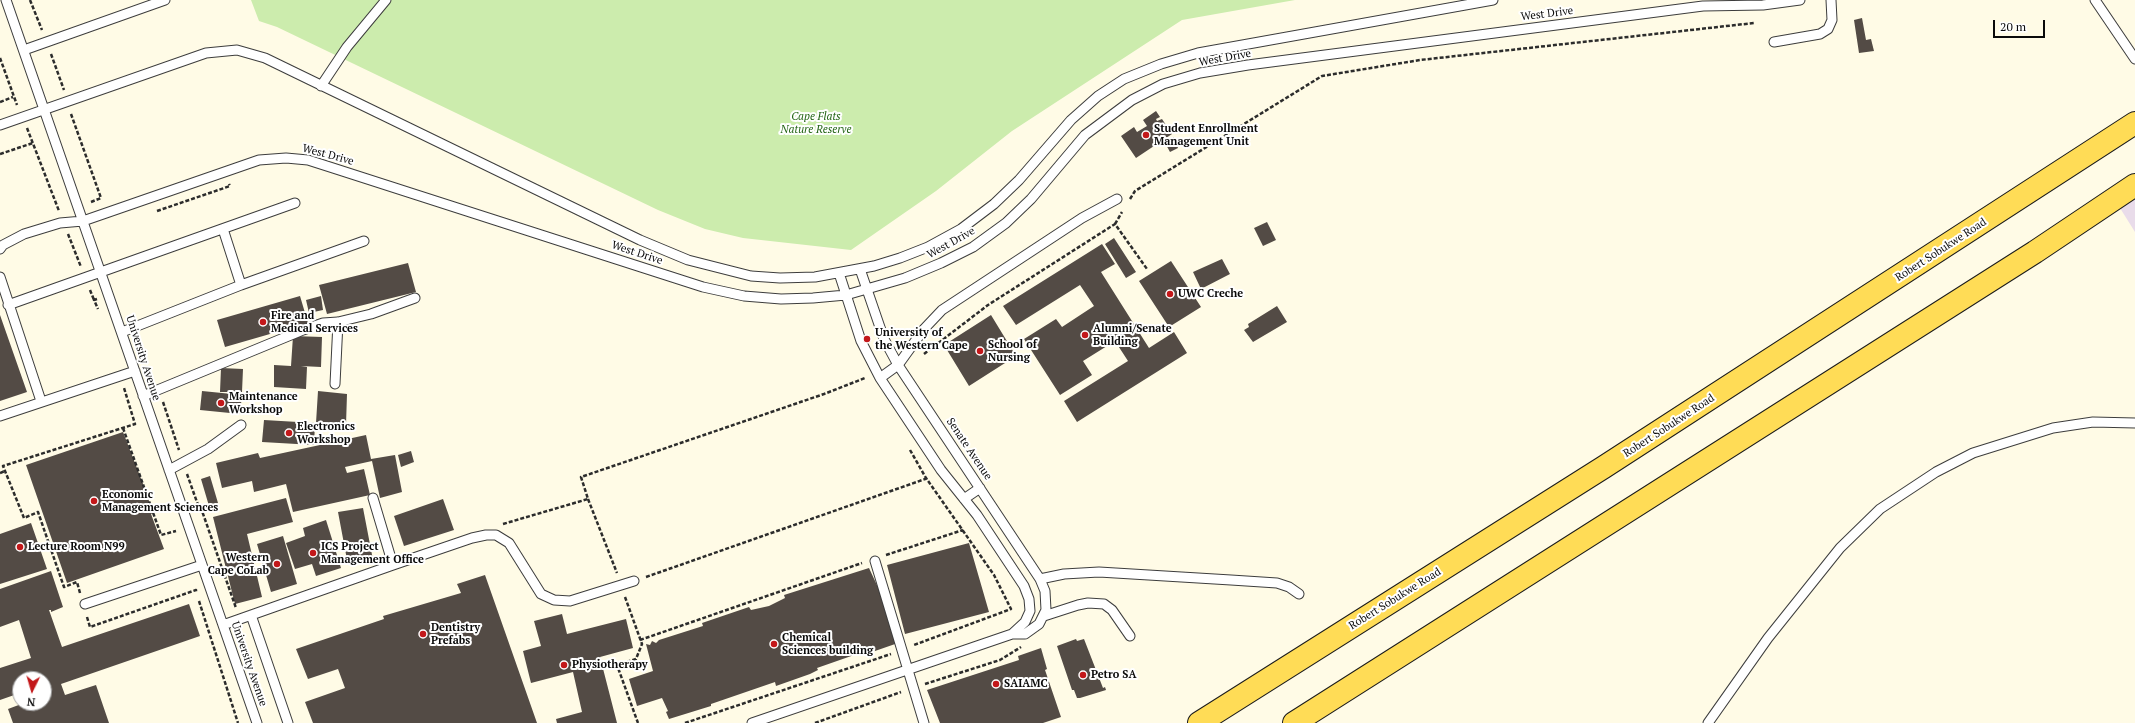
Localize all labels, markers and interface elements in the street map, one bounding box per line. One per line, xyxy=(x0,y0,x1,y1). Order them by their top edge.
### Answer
street label: West Drive xyxy=(1520,4,1574,24)
scale bar xyxy=(1995,12,2047,38)
text: 20 m xyxy=(2000,19,2026,34)
street label: West Drive xyxy=(1198,47,1252,69)
park label: Cape Flats Nature Reserve xyxy=(781,110,851,136)
place label: Student Enrollment Management Unit xyxy=(1154,122,1258,148)
marker: Student Enrollment Management Unit xyxy=(1141,130,1151,140)
street label: West Drive xyxy=(301,142,355,168)
street label: Robert Sobukwe Road xyxy=(1893,216,1989,284)
street label: West Drive xyxy=(925,224,977,262)
street label: West Drive xyxy=(610,239,664,267)
place label: UWC Creche xyxy=(1178,287,1243,301)
marker: UWC Creche xyxy=(1165,289,1175,299)
place label: Fire and Medical Services xyxy=(271,309,358,335)
street label: University Avenue xyxy=(123,314,163,402)
marker: Fire and Medical Services xyxy=(258,317,268,327)
place label: Alumni/Senate Building xyxy=(1093,322,1172,348)
place label: University of the Western Cape xyxy=(875,326,968,352)
marker: Alumni/Senate Building xyxy=(1080,330,1090,340)
marker: University of the Western Cape xyxy=(862,334,872,344)
place label: School of Nursing xyxy=(988,338,1037,364)
marker: School of Nursing xyxy=(975,346,985,356)
place label: Maintenance Workshop xyxy=(229,390,298,416)
street label: Robert Sobukwe Road xyxy=(1621,392,1717,460)
marker: Maintenance Workshop xyxy=(216,398,226,408)
street label: Senate Avenue xyxy=(943,416,995,482)
place label: Electronics Workshop xyxy=(297,420,355,446)
marker: Electronics Workshop xyxy=(284,428,294,438)
place label: Economic Management Sciences xyxy=(102,488,218,514)
marker: Economic Management Sciences xyxy=(89,496,99,506)
place label: Lecture Room N99 xyxy=(28,540,125,554)
place label: ICS Project Management Office xyxy=(321,540,424,566)
marker: Lecture Room N99 xyxy=(15,542,25,552)
marker: ICS Project Management Office xyxy=(308,548,318,558)
place label: Western Cape CoLab xyxy=(208,551,269,577)
marker: Western Cape CoLab xyxy=(272,559,282,569)
street label: Robert Sobukwe Road xyxy=(1347,565,1443,633)
street label: University Avenue xyxy=(228,620,270,708)
place label: Dentistry Prefabs xyxy=(431,621,480,647)
marker: Dentistry Prefabs xyxy=(418,629,428,639)
place label: Chemical Sciences building xyxy=(782,631,873,657)
marker: Chemical Sciences building xyxy=(769,639,779,649)
place label: Physiotherapy xyxy=(572,658,648,672)
marker: Physiotherapy xyxy=(559,660,569,670)
place label: Petro SA xyxy=(1091,668,1136,682)
marker: Petro SA xyxy=(1078,670,1088,680)
north arrow xyxy=(12,671,52,711)
place label: SAIAMC xyxy=(1004,677,1048,691)
marker: SAIAMC xyxy=(991,679,1001,689)
text: N xyxy=(26,695,36,709)

